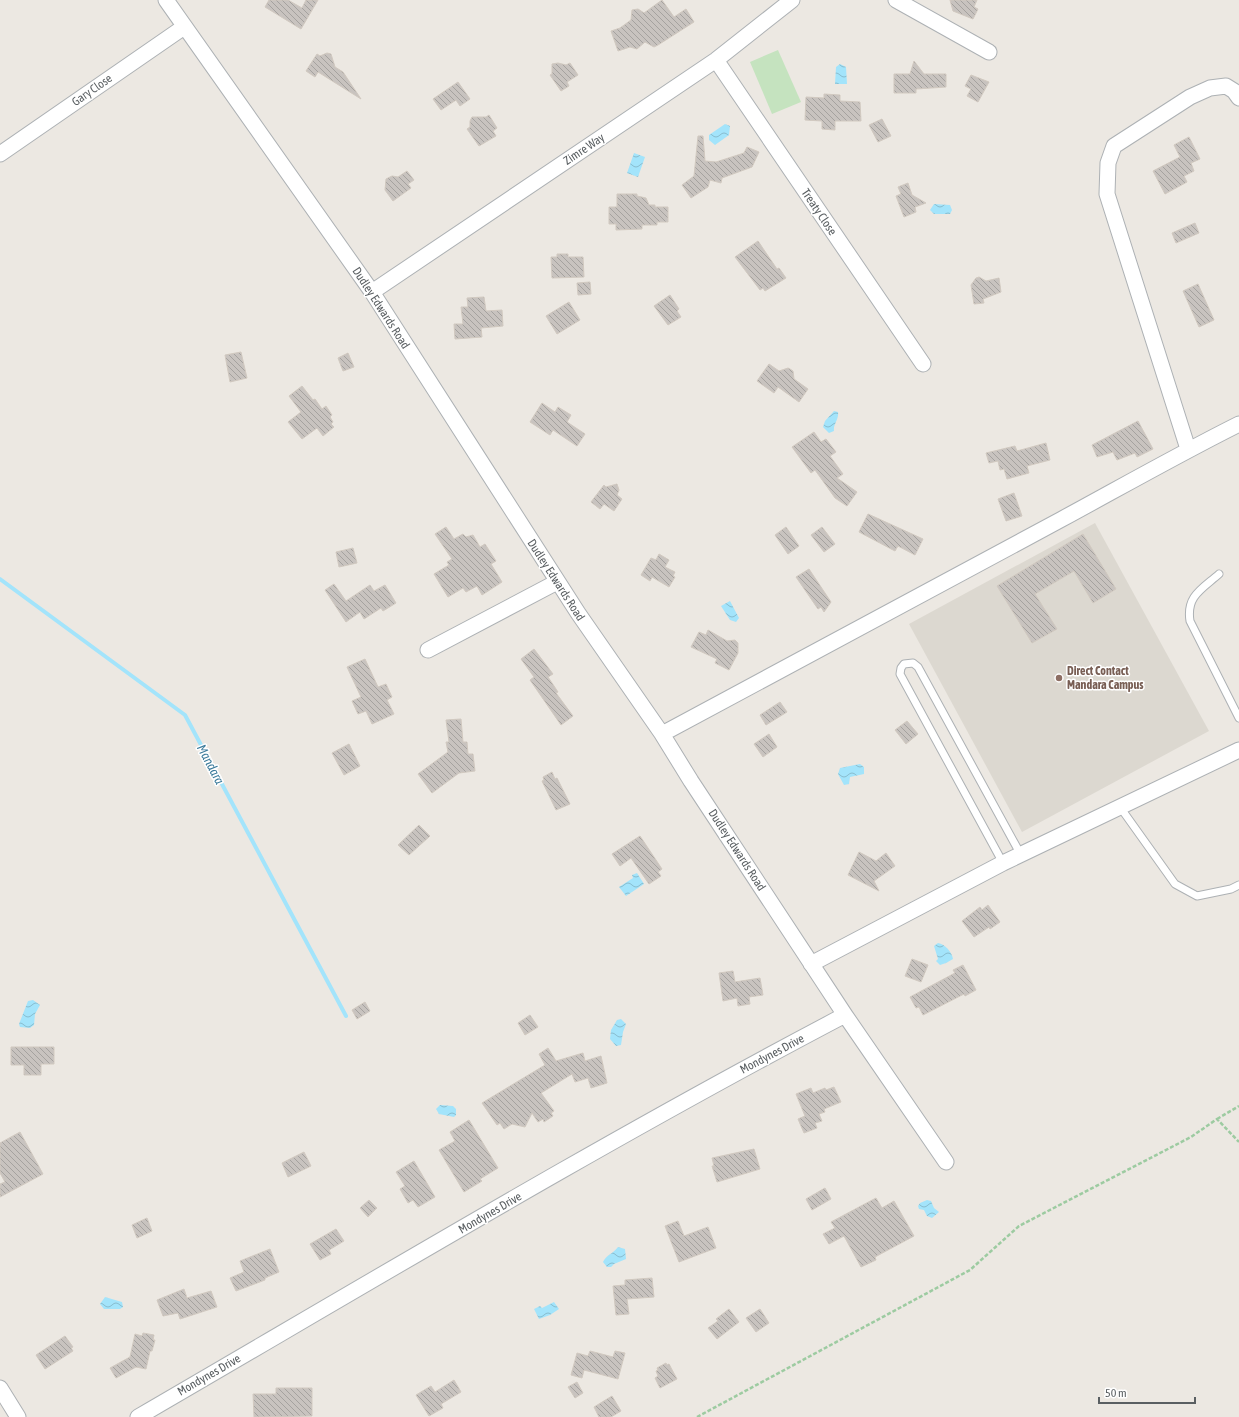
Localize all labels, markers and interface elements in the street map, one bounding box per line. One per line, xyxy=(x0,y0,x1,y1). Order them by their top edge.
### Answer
street label: Gary Close xyxy=(69,71,115,109)
street label: Zimre Way xyxy=(561,130,607,168)
street label: Treaty Close xyxy=(798,186,840,238)
street label: Dudley Edwards Road xyxy=(349,265,413,351)
street label: Dudley Edwards Road xyxy=(524,537,588,623)
place label: Direct Contact Mandara Campus xyxy=(1067,664,1144,692)
marker: Direct Contact Mandara Campus xyxy=(1054,673,1064,683)
water label: Mandara xyxy=(194,742,227,787)
street label: Dudley Edwards Road xyxy=(705,807,769,893)
street label: Mondynes Drive xyxy=(738,1031,806,1077)
street label: Mondynes Drive xyxy=(456,1189,524,1237)
street label: Mondynes Drive xyxy=(175,1351,243,1399)
scale bar xyxy=(1099,1379,1195,1405)
text: 50 m xyxy=(1105,1386,1127,1400)

